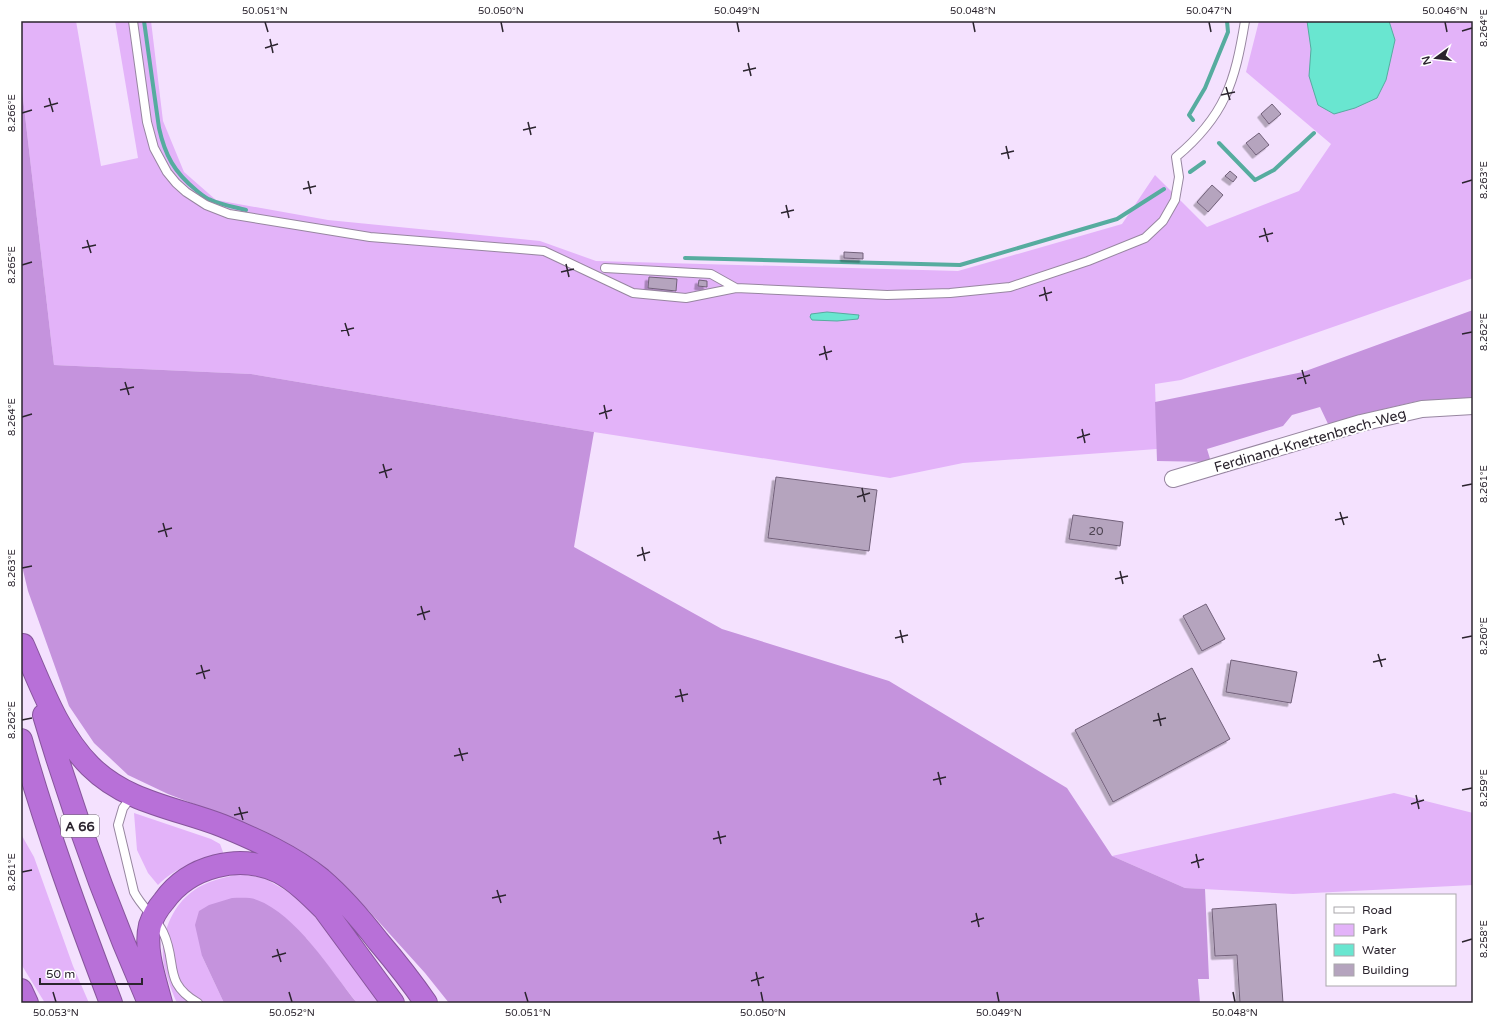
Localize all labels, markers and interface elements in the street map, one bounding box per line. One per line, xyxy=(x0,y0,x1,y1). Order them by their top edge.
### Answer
text: 50.051°N xyxy=(242,5,288,17)
text: 50.050°N xyxy=(478,5,524,17)
text: 50.049°N xyxy=(714,5,760,17)
text: 50.048°N xyxy=(950,5,996,17)
text: 50.047°N xyxy=(1186,5,1232,17)
text: 50.046°N xyxy=(1422,5,1468,17)
text: 8.264°E xyxy=(1478,9,1490,47)
north arrow xyxy=(1416,38,1456,78)
text: N xyxy=(1419,55,1434,66)
text: 8.266°E xyxy=(6,94,18,132)
text: 8.263°E xyxy=(1478,161,1490,199)
text: 8.265°E xyxy=(6,246,18,284)
text: 8.262°E xyxy=(1478,313,1490,351)
text: 8.264°E xyxy=(6,398,18,436)
street label: Ferdinand-Knettenbrech-Weg xyxy=(1212,405,1408,476)
text: 8.261°E xyxy=(1478,465,1490,503)
house number: 20 xyxy=(1088,524,1104,538)
text: 8.263°E xyxy=(6,549,18,587)
text: 8.260°E xyxy=(1478,617,1490,655)
text: 8.262°E xyxy=(6,701,18,739)
text: 8.259°E xyxy=(1478,769,1490,807)
road number: A 66 xyxy=(61,815,99,837)
text: 8.261°E xyxy=(6,853,18,891)
legend xyxy=(1326,894,1456,986)
text: Road xyxy=(1362,903,1392,917)
text: 8.258°E xyxy=(1478,920,1490,958)
text: Park xyxy=(1362,923,1388,937)
text: Water xyxy=(1362,943,1397,957)
scale bar xyxy=(40,960,142,986)
text: Building xyxy=(1362,963,1409,977)
text: 50 m xyxy=(46,967,75,981)
text: 50.053°N xyxy=(33,1007,79,1019)
text: 50.052°N xyxy=(269,1007,315,1019)
text: 50.051°N xyxy=(505,1007,551,1019)
text: 50.050°N xyxy=(740,1007,786,1019)
text: 50.049°N xyxy=(976,1007,1022,1019)
text: 50.048°N xyxy=(1212,1007,1258,1019)

